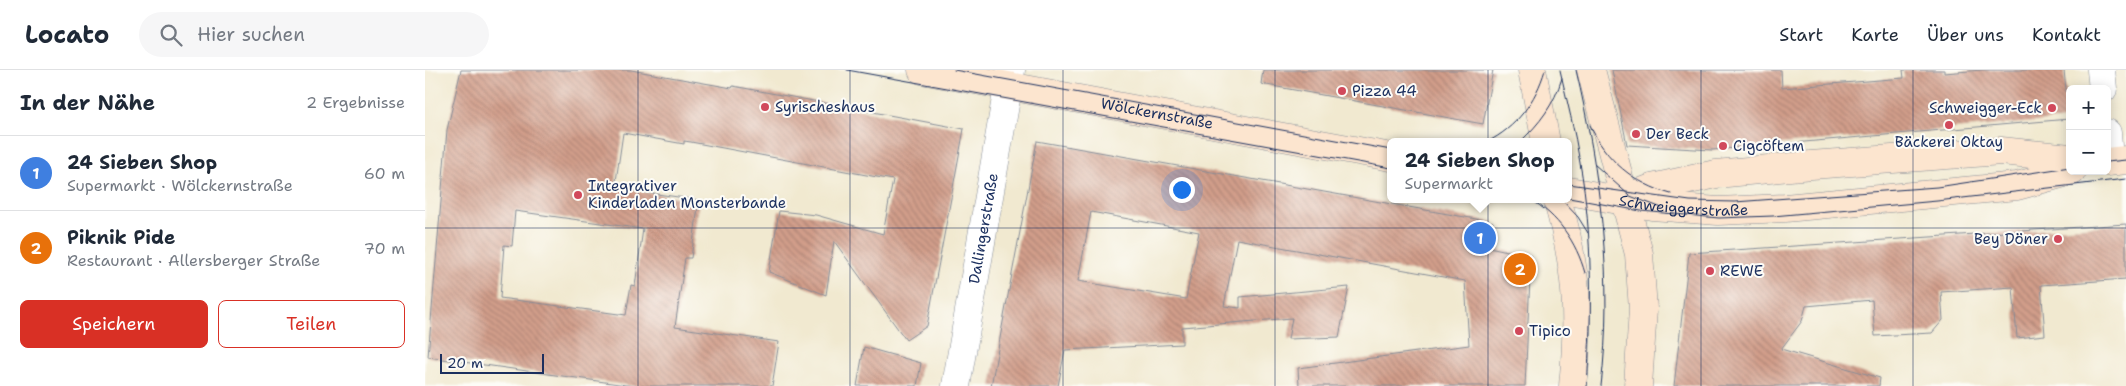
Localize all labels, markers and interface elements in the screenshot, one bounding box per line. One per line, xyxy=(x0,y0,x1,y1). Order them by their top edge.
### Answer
search box xyxy=(139,12,489,57)
text: Locato xyxy=(25,19,109,51)
icon: search xyxy=(157,21,185,49)
text: Hier suchen xyxy=(197,22,305,47)
text: Start xyxy=(1779,23,1823,47)
text: Karte xyxy=(1851,23,1899,47)
text: Über uns xyxy=(1927,23,2004,47)
text: Kontakt xyxy=(2032,23,2101,47)
place label: Pizza 44 xyxy=(1352,81,1417,101)
marker: Pizza 44 xyxy=(1336,85,1348,97)
map controls xyxy=(2066,85,2111,175)
button: + xyxy=(2066,85,2111,130)
text: In der Nähe xyxy=(20,89,155,117)
text: 2 Ergebnisse xyxy=(306,92,405,113)
street label: Wölckernstraße xyxy=(1099,93,1215,134)
place label: Syrischeshaus xyxy=(775,97,875,117)
place label: Schweigger-Eck xyxy=(1929,98,2042,118)
marker: Syrischeshaus xyxy=(759,101,771,113)
marker: Schweigger-Eck xyxy=(2046,102,2058,114)
marker: Bäckerei Oktay xyxy=(1943,119,1955,131)
place label: Der Beck xyxy=(1646,124,1709,144)
marker: Der Beck xyxy=(1630,128,1642,140)
button: − xyxy=(2066,130,2111,175)
place label: Bäckerei Oktay xyxy=(1895,132,2003,152)
place label: Cigcöftem xyxy=(1733,136,1804,156)
popup xyxy=(1387,138,1572,203)
marker: Cigcöftem xyxy=(1717,140,1729,152)
text: 24 Sieben Shop xyxy=(1404,148,1555,173)
text: 24 Sieben Shop xyxy=(67,150,217,175)
text: 1 xyxy=(32,163,40,184)
text: 60 m xyxy=(364,163,405,184)
street label: Dallingerstraße xyxy=(964,171,1003,285)
text: Supermarkt xyxy=(1404,173,1493,194)
text: Supermarkt · Wölckernstraße xyxy=(67,175,293,196)
place label: Integrativer Kinderladen Monsterbande xyxy=(588,176,786,213)
your location xyxy=(1169,177,1195,203)
marker: Integrativer Kinderladen Monsterbande xyxy=(572,189,584,201)
street label: Schweiggerstraße xyxy=(1617,190,1749,221)
pin: 1 xyxy=(1464,219,1496,257)
text: Piknik Pide xyxy=(67,225,175,250)
place label: Bey Döner xyxy=(1974,229,2048,249)
marker: Bey Döner xyxy=(2052,233,2064,245)
text: 2 xyxy=(30,238,42,259)
text: 70 m xyxy=(364,238,405,259)
text: Restaurant · Allersberger Straße xyxy=(67,250,320,271)
pin: 2 xyxy=(1504,250,1536,288)
place label: REWE xyxy=(1720,261,1763,281)
marker: REWE xyxy=(1704,265,1716,277)
button: Speichern xyxy=(20,300,208,348)
button: Teilen xyxy=(218,300,405,348)
place label: Tipico xyxy=(1529,321,1571,341)
marker: Tipico xyxy=(1513,325,1525,337)
scale bar xyxy=(440,351,544,374)
text: 20 m xyxy=(447,354,483,372)

